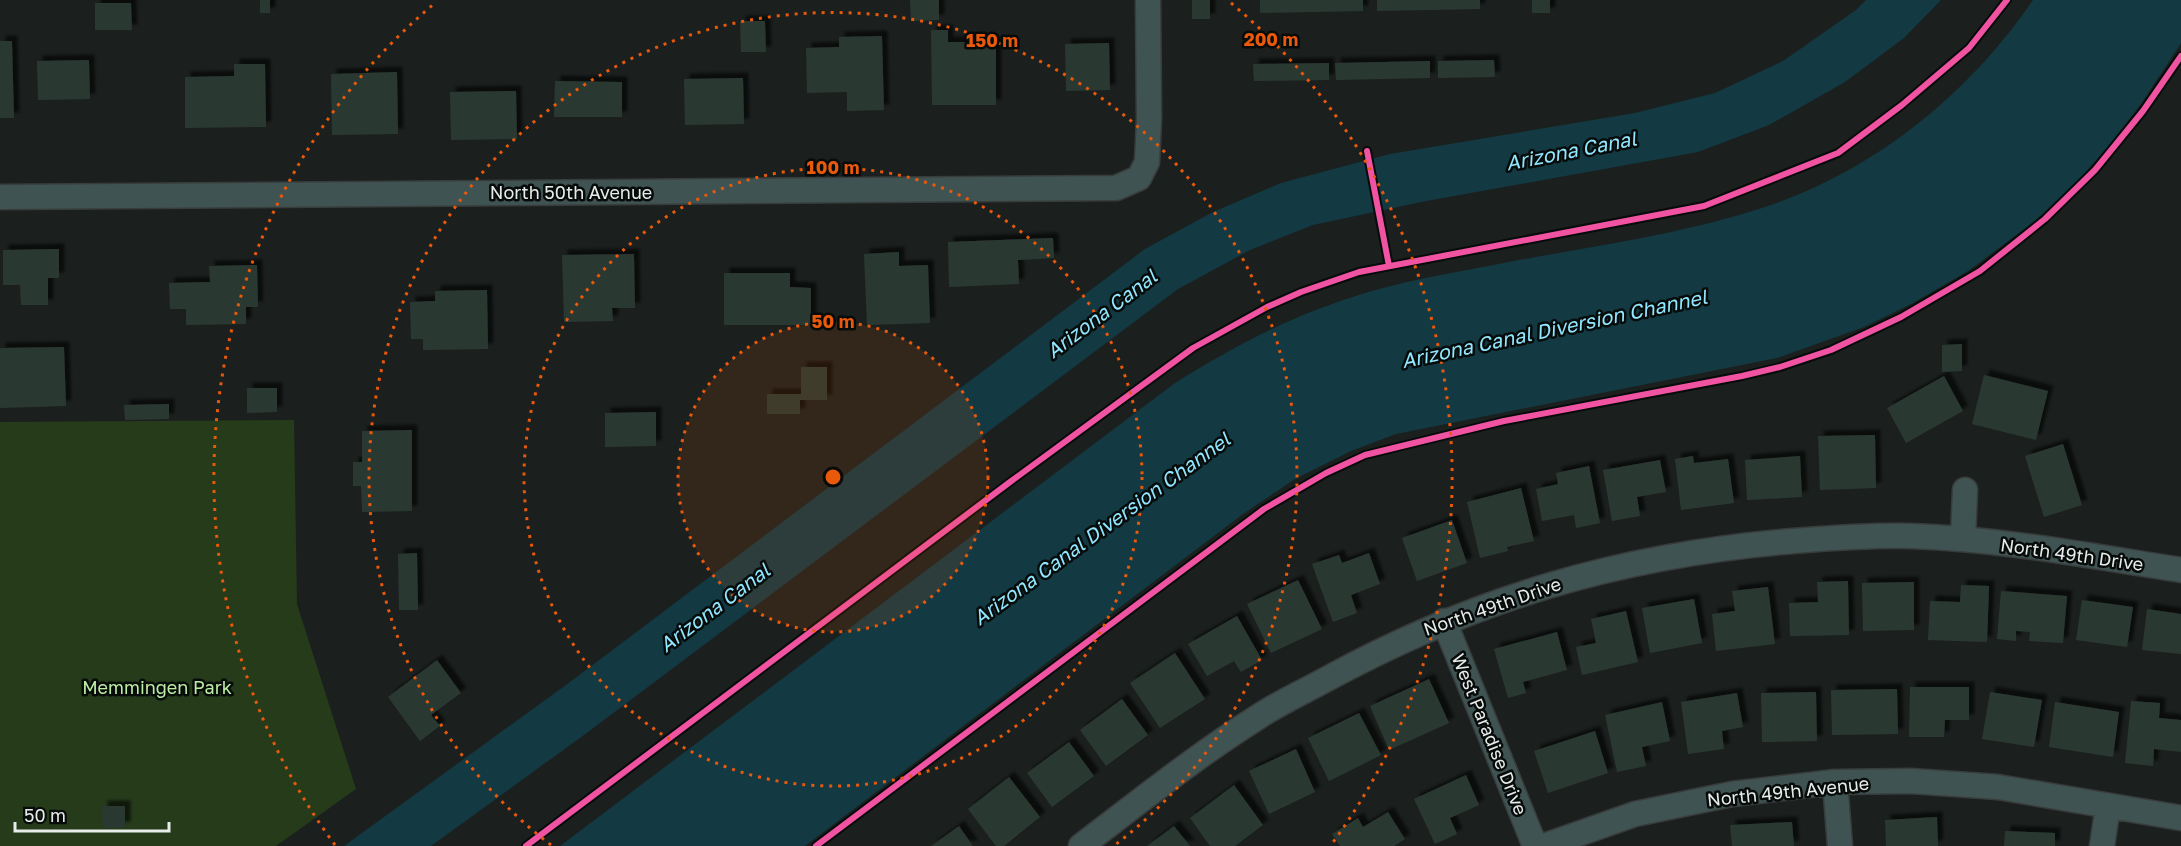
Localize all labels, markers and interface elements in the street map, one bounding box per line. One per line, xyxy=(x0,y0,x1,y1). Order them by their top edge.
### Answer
text: 200 m xyxy=(1244,28,1298,50)
text: 150 m xyxy=(966,29,1018,51)
water label: Arizona Canal xyxy=(1504,125,1639,174)
text: 100 m xyxy=(807,156,859,178)
street label: North 50th Avenue xyxy=(490,181,652,203)
water label: Arizona Canal xyxy=(1041,263,1162,362)
water label: Arizona Canal Diversion Channel xyxy=(1399,284,1710,372)
text: 50 m xyxy=(812,310,854,332)
water label: Arizona Canal Diversion Channel xyxy=(968,426,1235,629)
centre of rings xyxy=(823,467,843,487)
street label: North 49th Drive xyxy=(1999,533,2145,575)
water label: Arizona Canal xyxy=(654,557,775,656)
street label: North 49th Drive xyxy=(1420,572,1564,640)
street label: West Paradise Drive xyxy=(1448,650,1532,818)
park label: Memmingen Park xyxy=(82,676,232,698)
street label: North 49th Avenue xyxy=(1706,772,1870,810)
scale bar xyxy=(15,795,170,833)
text: 50 m xyxy=(24,804,66,826)

